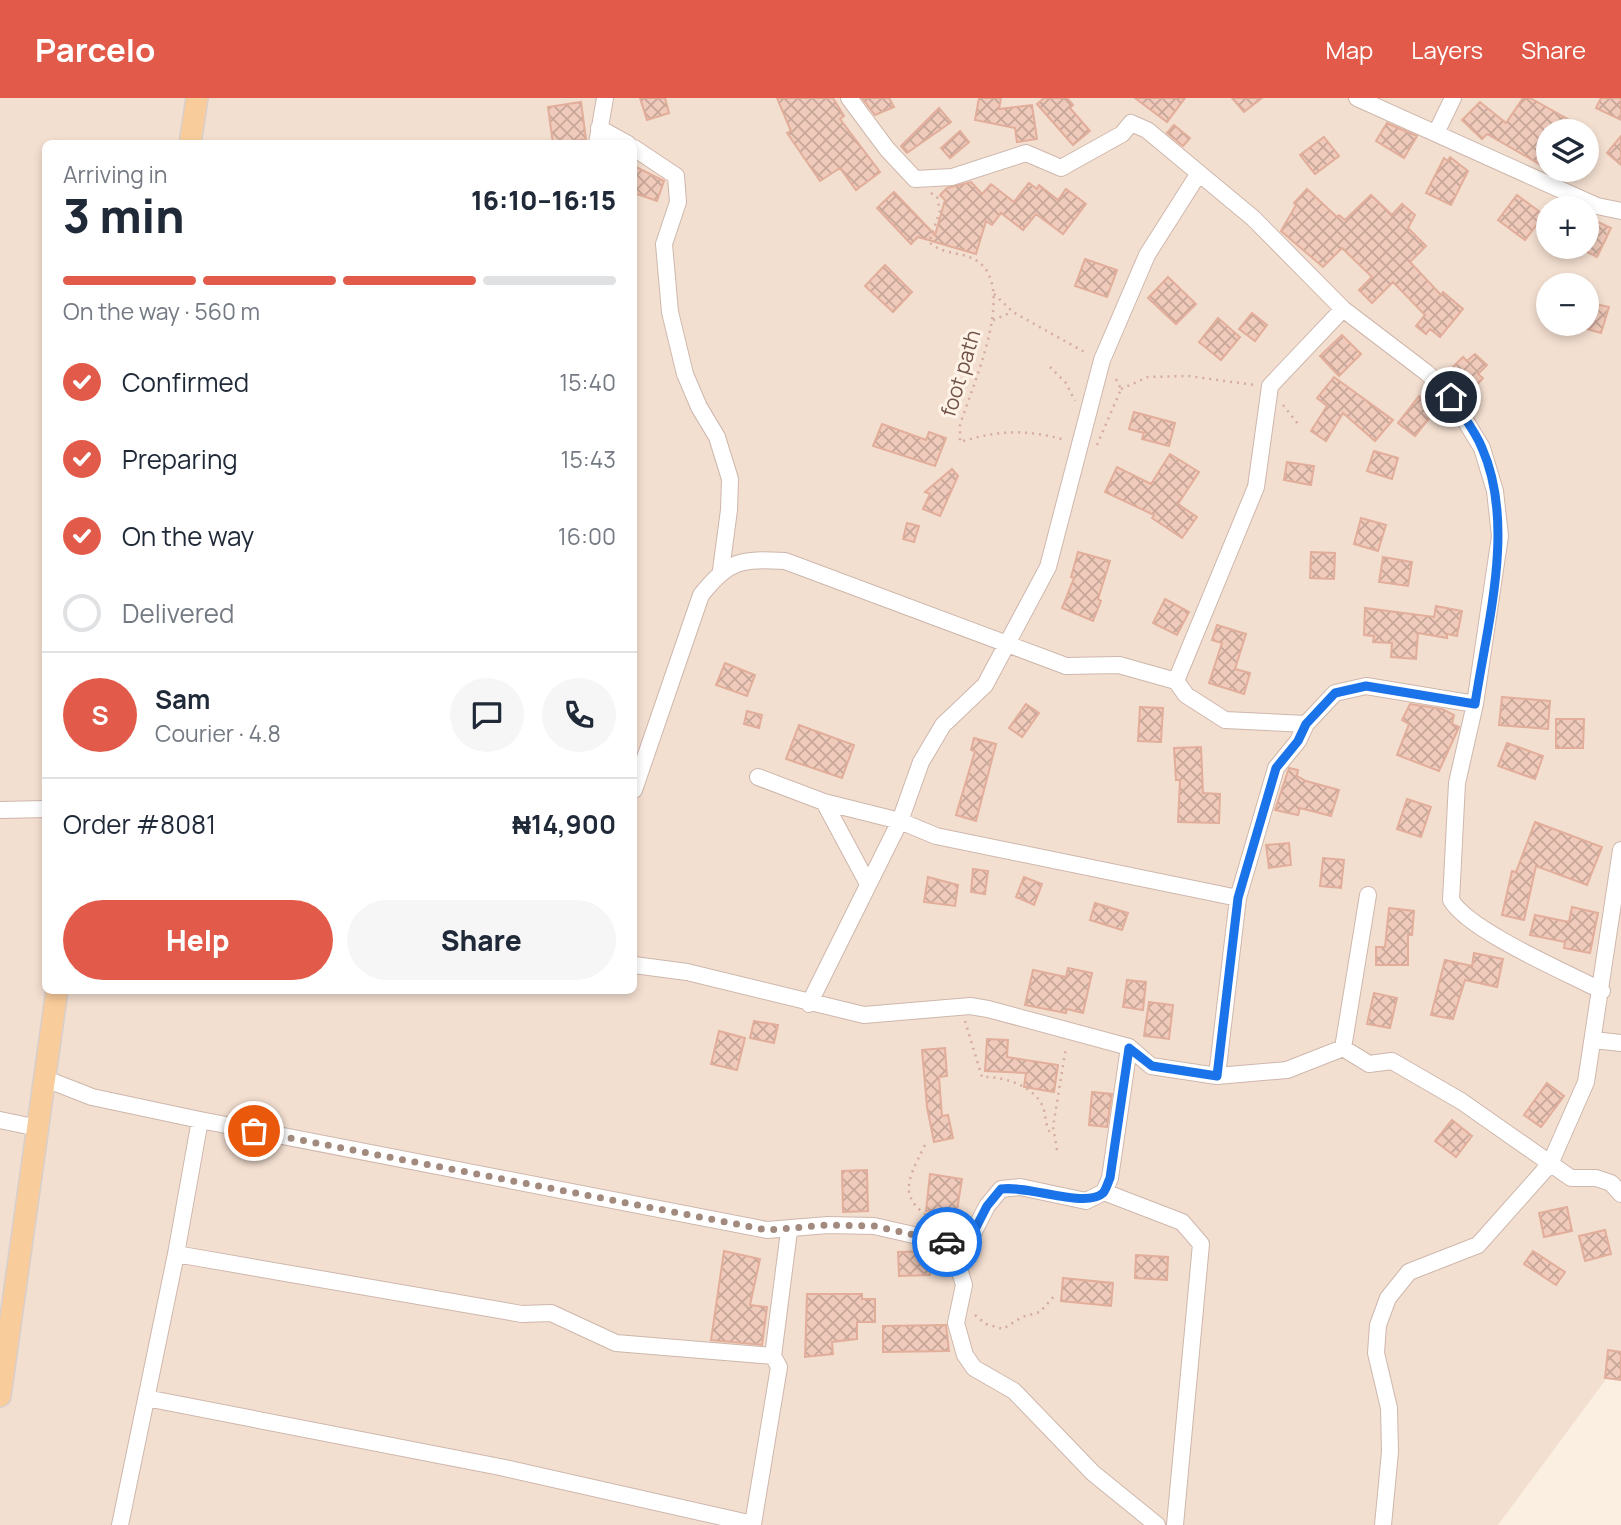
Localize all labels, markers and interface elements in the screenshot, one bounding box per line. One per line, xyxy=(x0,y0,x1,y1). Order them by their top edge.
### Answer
text: Parcelo xyxy=(35,27,156,72)
text: Map xyxy=(1326,33,1373,66)
text: Layers xyxy=(1411,33,1483,66)
text: Share xyxy=(1521,33,1586,66)
map controls xyxy=(1536,119,1599,336)
button: layers xyxy=(1536,119,1599,182)
text: Arriving in xyxy=(63,158,168,190)
text: 16:10–16:15 xyxy=(471,182,616,218)
text: 3 min xyxy=(63,184,184,247)
button: + xyxy=(1536,196,1599,259)
button: − xyxy=(1536,273,1599,336)
text: On the way · 560 m xyxy=(63,295,260,327)
street label: foot path xyxy=(934,326,986,420)
icon: check xyxy=(63,363,101,401)
text: Confirmed xyxy=(122,364,249,400)
text: 15:40 xyxy=(559,366,616,398)
pin xyxy=(1421,367,1481,427)
icon: home xyxy=(1432,378,1470,416)
icon: check xyxy=(63,440,101,478)
text: Preparing xyxy=(122,441,238,477)
text: 15:43 xyxy=(561,443,616,475)
icon: check xyxy=(63,517,101,555)
text: On the way xyxy=(122,518,254,554)
text: 16:00 xyxy=(558,520,616,552)
text: Delivered xyxy=(122,595,234,631)
button: chat xyxy=(450,678,524,752)
button: phone xyxy=(542,678,616,752)
text: Sam xyxy=(155,681,210,717)
text: S xyxy=(91,697,109,733)
text: Courier · 4.8 xyxy=(155,717,281,749)
text: Order #8081 xyxy=(63,806,216,842)
text: ₦14,900 xyxy=(512,806,616,842)
button: Help xyxy=(63,900,333,980)
button: Share xyxy=(347,900,616,980)
pin xyxy=(224,1101,284,1161)
icon: bag xyxy=(235,1112,273,1150)
courier xyxy=(912,1207,982,1277)
icon: car xyxy=(928,1223,966,1261)

